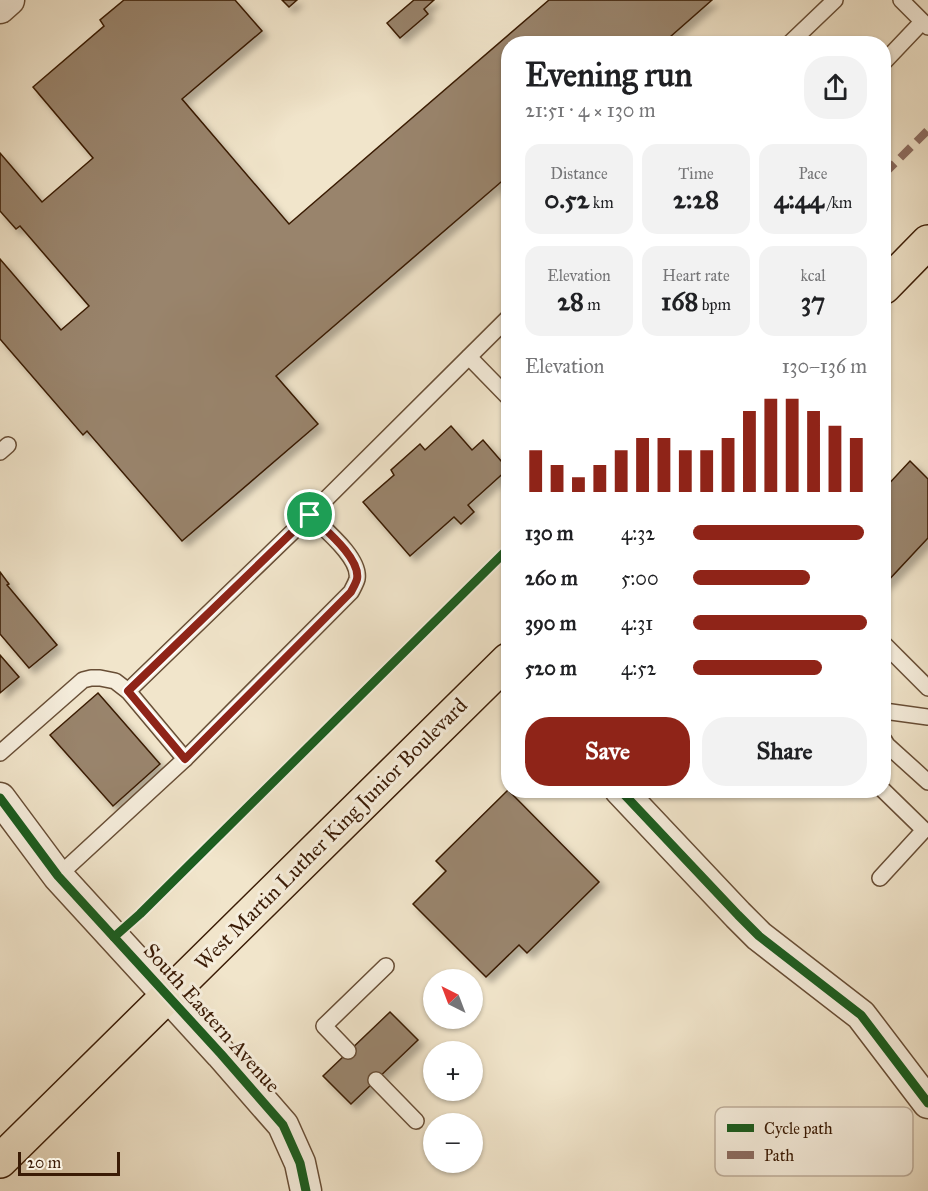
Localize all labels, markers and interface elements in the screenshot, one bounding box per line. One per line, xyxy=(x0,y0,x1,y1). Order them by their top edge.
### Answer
text: Evening run xyxy=(525,55,692,95)
button: share xyxy=(804,56,867,119)
text: 21:51 · 4 × 130 m xyxy=(525,98,656,122)
text: Distance xyxy=(550,164,608,183)
text: Time xyxy=(678,164,714,183)
text: Pace xyxy=(798,164,828,183)
text: 0.52 xyxy=(544,183,589,215)
text: 2:28 xyxy=(673,183,719,215)
text: 4:44 xyxy=(774,183,824,215)
text: km xyxy=(589,193,614,212)
text: /km xyxy=(824,193,852,212)
text: Elevation xyxy=(547,266,611,285)
text: Heart rate xyxy=(662,266,730,285)
text: kcal xyxy=(800,266,826,285)
text: 28 xyxy=(557,285,584,317)
text: 168 xyxy=(661,285,698,317)
text: 37 xyxy=(801,285,825,317)
text: m xyxy=(584,295,601,314)
text: bpm xyxy=(698,295,731,314)
text: Elevation xyxy=(525,354,604,378)
text: 130–136 m xyxy=(782,354,867,378)
pin xyxy=(284,489,335,540)
icon: arrive xyxy=(293,498,326,531)
text: 130 m xyxy=(525,521,574,545)
text: 4:32 xyxy=(621,521,655,545)
text: 260 m xyxy=(525,566,578,590)
text: 5:00 xyxy=(621,566,659,590)
text: 390 m xyxy=(525,611,577,635)
text: 4:31 xyxy=(621,611,653,635)
text: 520 m xyxy=(525,656,577,680)
text: 4:52 xyxy=(621,656,656,680)
street label: West Martin Luther King Junior Boulevard xyxy=(189,692,473,976)
button: Save xyxy=(525,717,690,786)
button: Share xyxy=(702,717,867,786)
street label: South Eastern Avenue xyxy=(138,938,286,1098)
north arrow xyxy=(423,969,483,1029)
map controls xyxy=(423,969,483,1173)
button: + xyxy=(423,1041,483,1101)
legend xyxy=(715,1107,913,1176)
button: − xyxy=(423,1113,483,1173)
text: Cycle path xyxy=(764,1119,833,1138)
text: Path xyxy=(764,1146,794,1165)
scale bar xyxy=(18,1149,120,1176)
text: 20 m xyxy=(27,1153,61,1172)

